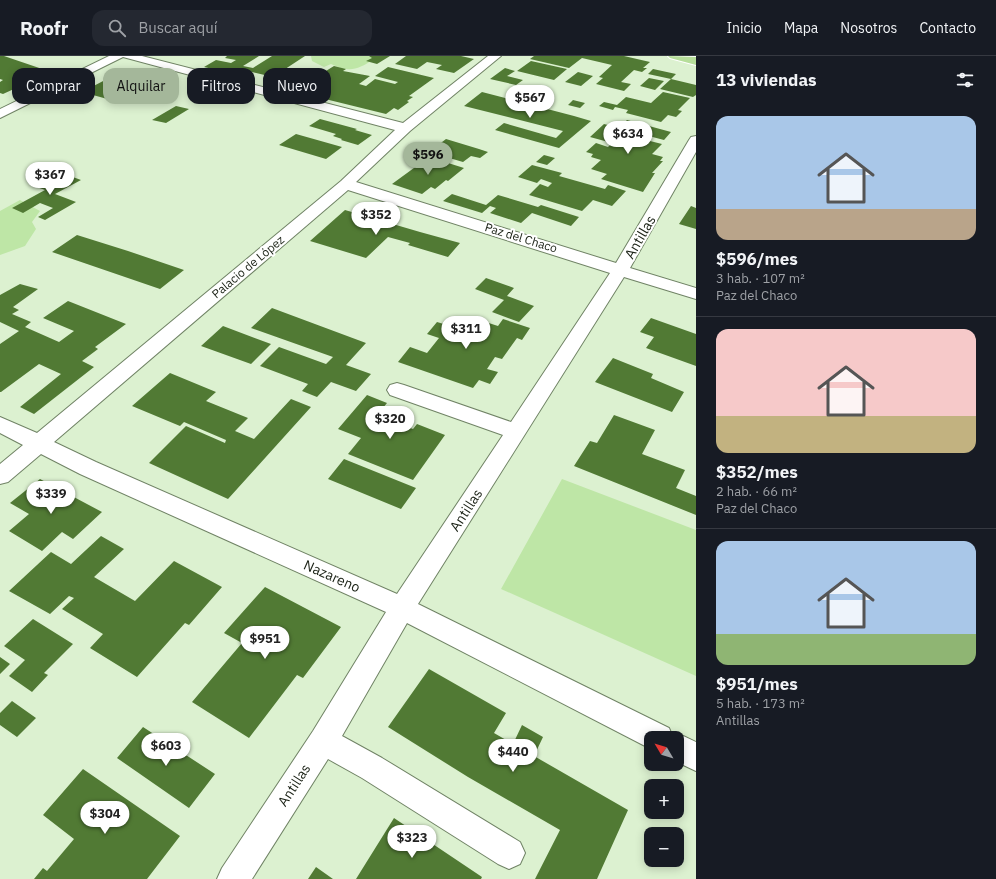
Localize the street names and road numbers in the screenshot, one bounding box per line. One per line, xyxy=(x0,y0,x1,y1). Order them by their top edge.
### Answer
street label: Antillas xyxy=(620,212,660,262)
street label: Paz del Chaco xyxy=(483,219,559,256)
street label: Palacio de López xyxy=(208,232,287,301)
street label: Antillas xyxy=(446,485,486,535)
street label: Nazareno xyxy=(301,556,363,596)
street label: Antillas xyxy=(274,760,314,810)

